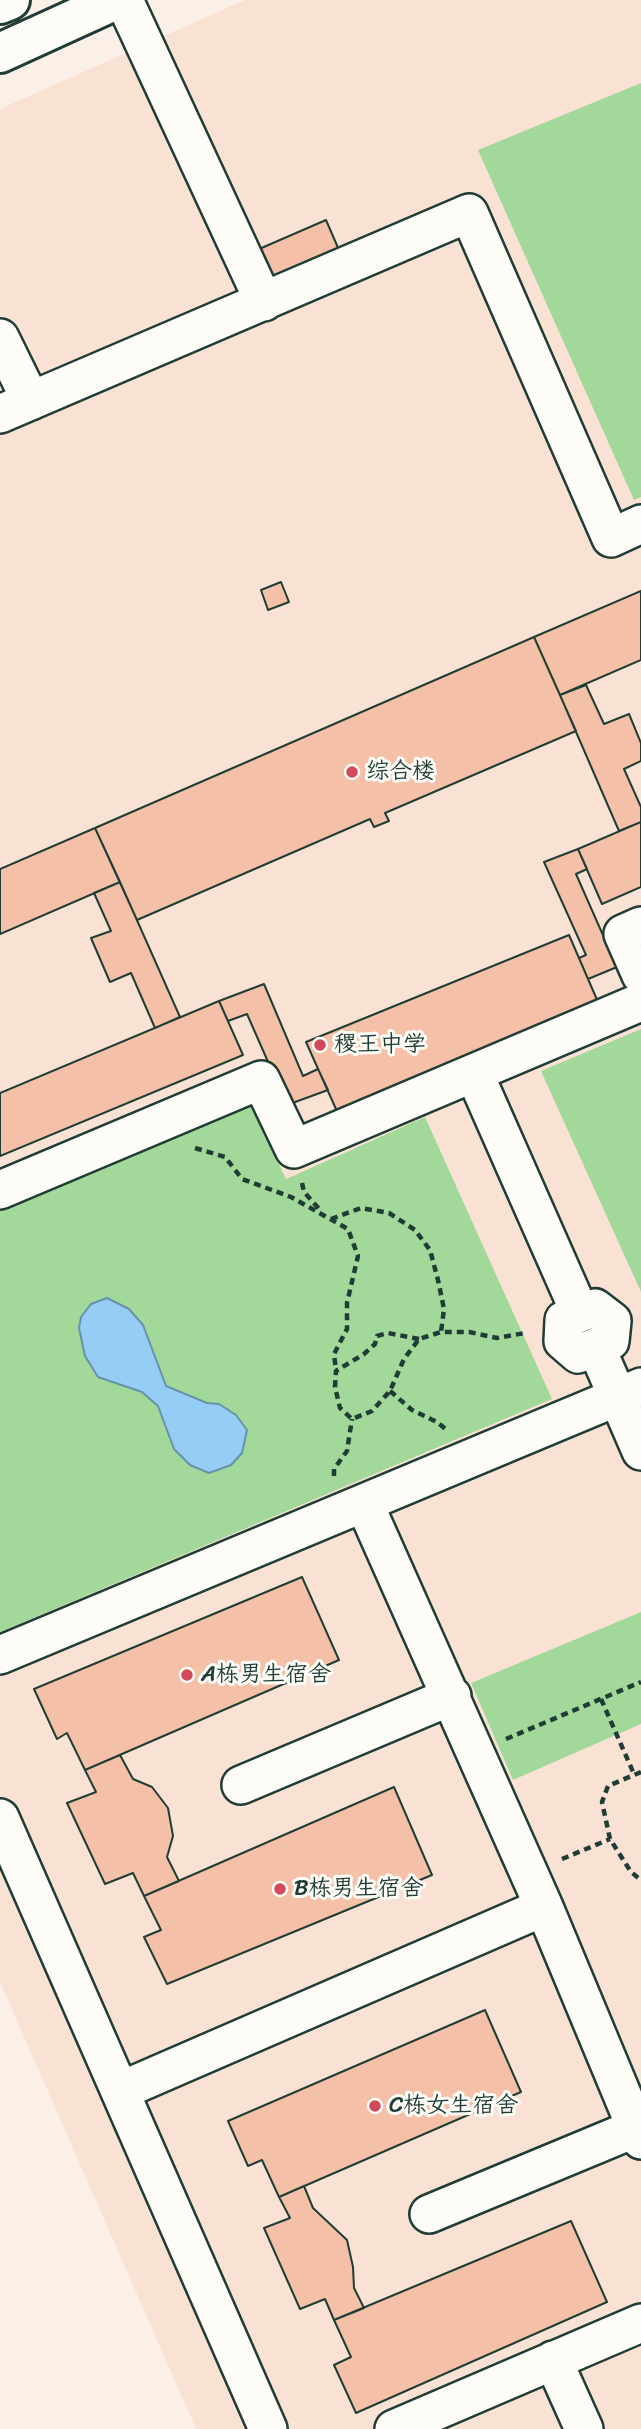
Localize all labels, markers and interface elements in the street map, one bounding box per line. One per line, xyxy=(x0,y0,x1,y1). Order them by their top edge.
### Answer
place label: 综合楼 xyxy=(366,758,435,786)
marker: 综合楼 xyxy=(344,764,360,780)
place label: 稷王中学 xyxy=(334,1031,426,1059)
marker: 稷王中学 xyxy=(312,1037,328,1053)
place label: A栋男生宿舍 xyxy=(201,1661,331,1689)
marker: A栋男生宿舍 xyxy=(179,1667,195,1683)
place label: B栋男生宿舍 xyxy=(294,1875,424,1903)
marker: B栋男生宿舍 xyxy=(272,1881,288,1897)
place label: C栋女生宿舍 xyxy=(389,2092,518,2120)
marker: C栋女生宿舍 xyxy=(367,2098,383,2114)

